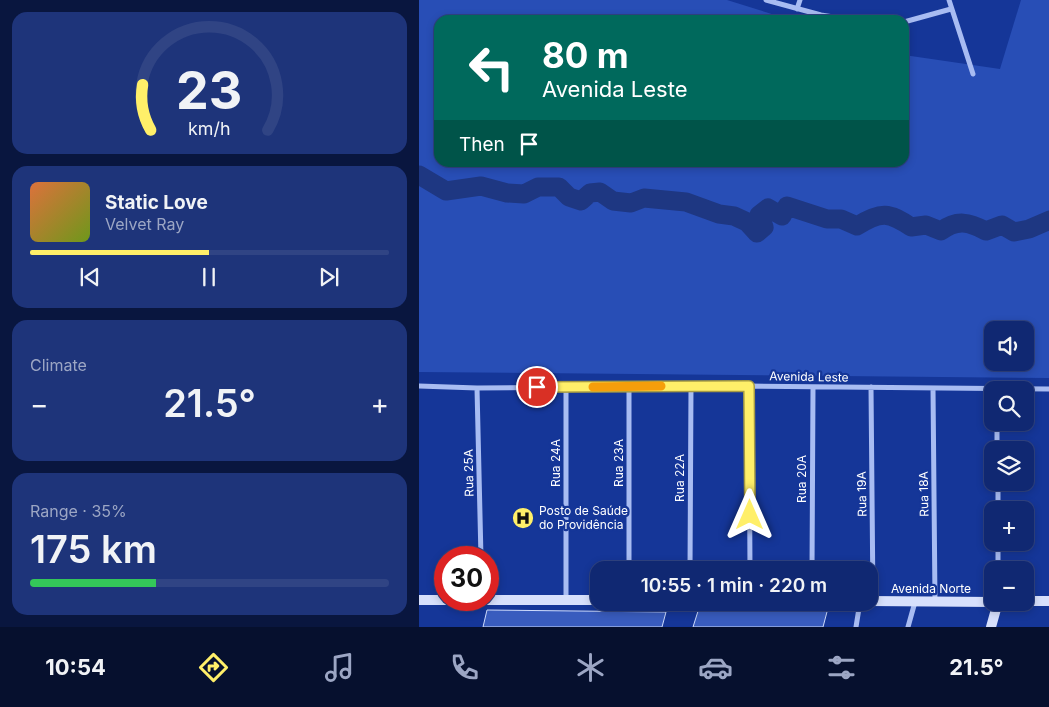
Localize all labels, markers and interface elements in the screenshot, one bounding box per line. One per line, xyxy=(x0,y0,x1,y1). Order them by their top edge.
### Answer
text: 80 m xyxy=(542,34,629,76)
icon: left xyxy=(459,35,524,100)
text: 23 xyxy=(176,59,243,122)
text: Avenida Leste xyxy=(542,76,687,102)
text: km/h xyxy=(188,118,231,139)
icon: arrive xyxy=(515,130,543,158)
text: Then xyxy=(459,133,505,156)
text: Static Love xyxy=(105,191,208,214)
text: Velvet Ray xyxy=(105,214,184,234)
icon: previous xyxy=(76,263,104,291)
icon: pause xyxy=(195,263,223,291)
icon: next xyxy=(315,263,343,291)
map controls xyxy=(984,321,1034,611)
button: sound xyxy=(984,321,1034,371)
text: Climate xyxy=(30,355,87,375)
pin xyxy=(516,366,558,408)
street label: Avenida Leste xyxy=(769,368,849,385)
icon: arrive xyxy=(523,373,551,401)
text: 21.5° xyxy=(163,380,256,426)
button: search xyxy=(984,381,1034,431)
text: − xyxy=(30,387,49,421)
text: + xyxy=(370,387,389,421)
street label: Rua 24A xyxy=(548,439,563,487)
street label: Rua 23A xyxy=(611,439,626,487)
button: layers xyxy=(984,441,1034,491)
street label: Rua 25A xyxy=(461,449,476,497)
street label: Rua 22A xyxy=(672,454,687,502)
street label: Rua 20A xyxy=(794,455,809,503)
street label: Rua 19A xyxy=(854,471,869,517)
street label: Rua 18A xyxy=(916,471,931,517)
position arrow xyxy=(723,488,775,540)
text: Range · 35% xyxy=(30,501,127,521)
button: + xyxy=(984,501,1034,551)
place label: Posto de Saúde do Providência xyxy=(539,503,628,532)
hospital icon: Posto de Saúde do Providência xyxy=(511,506,535,530)
text: 175 km xyxy=(30,526,157,572)
speed limit sign: 30 xyxy=(434,546,499,611)
button: − xyxy=(984,561,1034,611)
text: 10:55 · 1 min · 220 m xyxy=(641,574,827,597)
street label: Avenida Norte xyxy=(891,581,971,596)
icon: directions xyxy=(196,650,231,685)
icon: music xyxy=(322,650,357,685)
icon: phone xyxy=(447,650,482,685)
icon: climate xyxy=(573,650,608,685)
icon: car xyxy=(698,650,733,685)
icon: filters xyxy=(824,650,859,685)
text: 10:54 xyxy=(45,654,106,680)
text: 21.5° xyxy=(949,654,1004,680)

